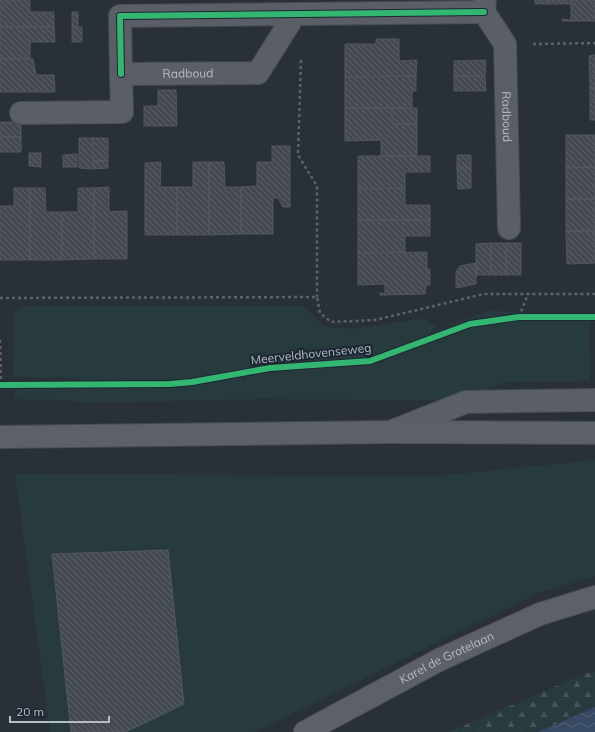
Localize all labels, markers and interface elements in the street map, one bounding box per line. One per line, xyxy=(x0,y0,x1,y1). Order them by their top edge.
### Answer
street label: Radboud xyxy=(162,65,213,81)
street label: Radboud xyxy=(499,91,515,142)
street label: Meerveldhovenseweg xyxy=(250,340,372,367)
street label: Karel de Grotelaan xyxy=(397,628,496,687)
scale bar xyxy=(10,698,109,724)
text: 20 m xyxy=(16,704,44,719)

